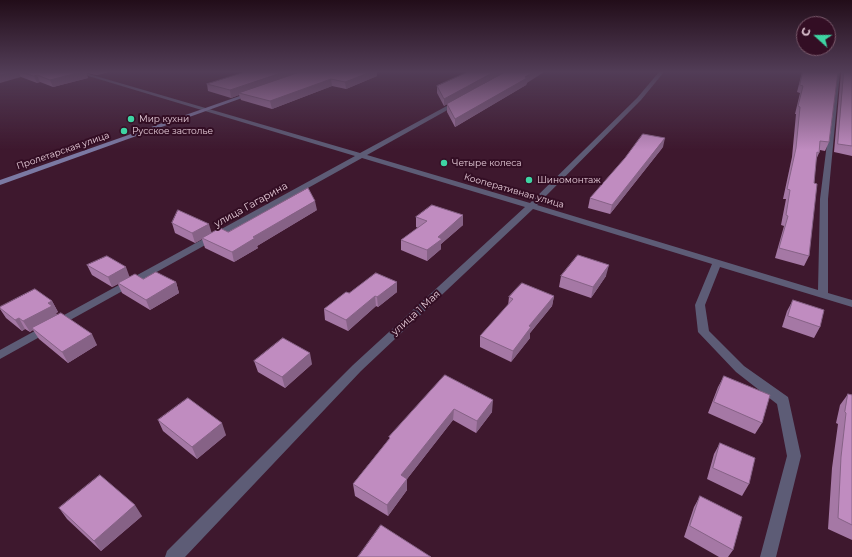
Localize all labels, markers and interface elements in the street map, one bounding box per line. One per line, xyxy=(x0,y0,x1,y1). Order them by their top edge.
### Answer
north arrow xyxy=(796,16,836,56)
text: С xyxy=(798,26,814,38)
marker: Мир кухни xyxy=(126,114,136,124)
place label: Мир кухни xyxy=(139,114,189,124)
marker: Русское застолье xyxy=(119,126,129,136)
place label: Русское застолье xyxy=(132,126,213,136)
street label: Пролетарская улица xyxy=(15,130,111,172)
marker: Четыре колеса xyxy=(439,158,449,168)
place label: Четыре колеса xyxy=(452,158,522,168)
street label: Кооперативная улица xyxy=(463,172,565,210)
marker: Шиномонтаж xyxy=(524,175,534,185)
place label: Шиномонтаж xyxy=(537,175,601,185)
street label: улица Гагарина xyxy=(212,180,290,230)
street label: улица 1 Мая xyxy=(389,288,443,338)

